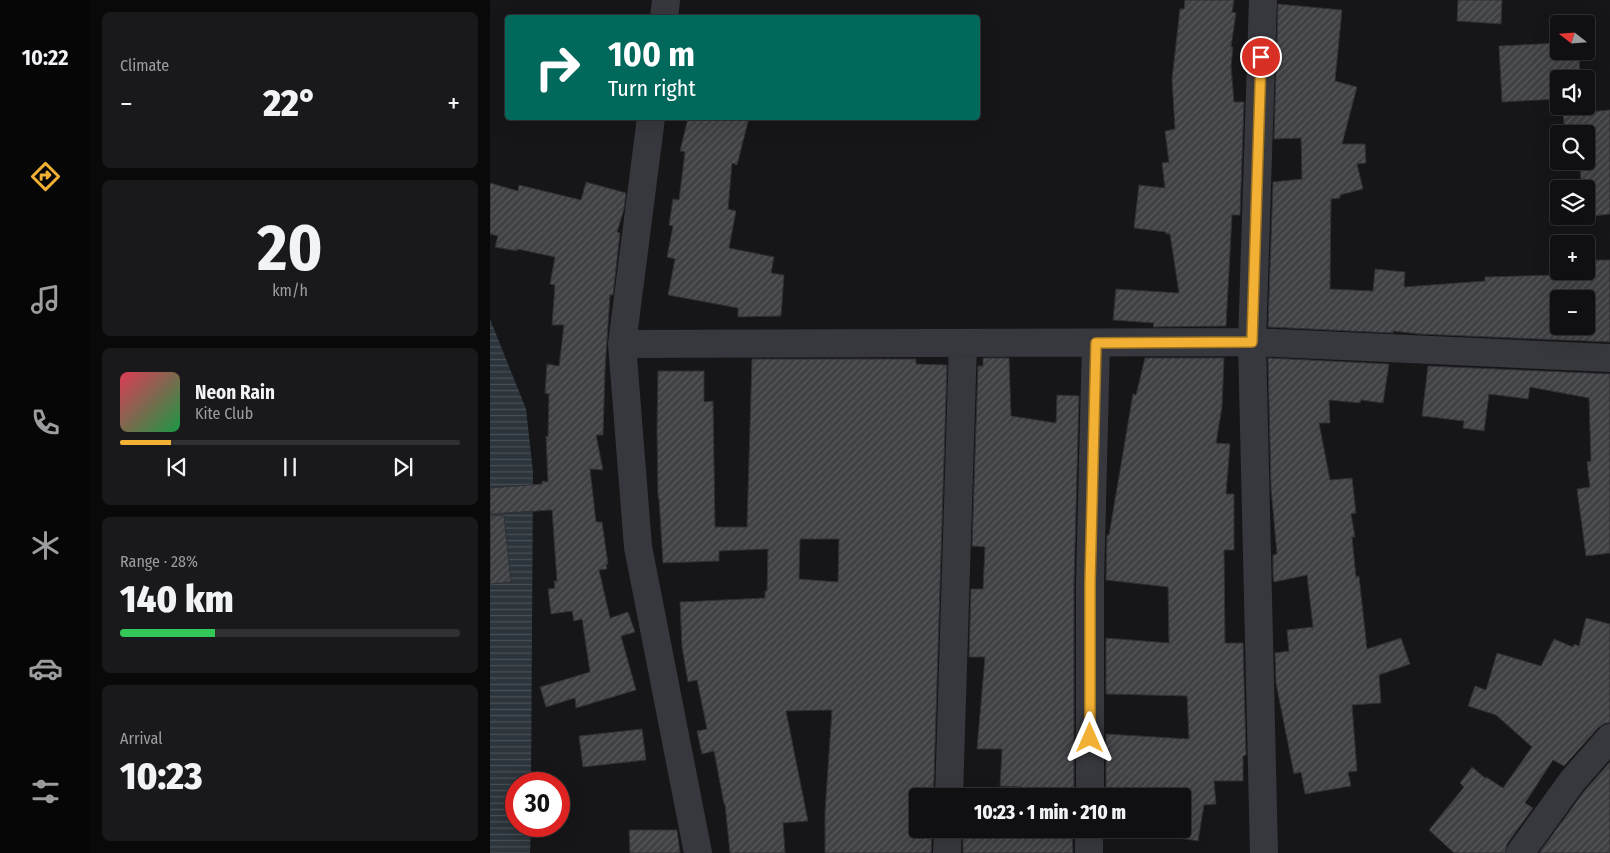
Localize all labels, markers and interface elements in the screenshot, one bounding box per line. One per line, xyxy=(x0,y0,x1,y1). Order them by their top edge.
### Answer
north arrow xyxy=(1550,15,1595,60)
map controls xyxy=(1550,15,1595,335)
text: 100 m xyxy=(608,33,695,75)
icon: right xyxy=(525,35,590,100)
pin xyxy=(1240,36,1282,78)
icon: arrive xyxy=(1247,43,1275,71)
text: 10:22 xyxy=(22,44,68,71)
text: Climate xyxy=(120,56,169,75)
button: sound xyxy=(1550,70,1595,115)
text: Turn right xyxy=(608,75,696,102)
text: 22° xyxy=(263,80,317,126)
text: − xyxy=(120,87,133,120)
text: + xyxy=(447,87,460,120)
button: search xyxy=(1550,125,1595,170)
icon: directions xyxy=(28,159,63,194)
button: layers xyxy=(1550,180,1595,225)
text: 20 xyxy=(257,209,323,287)
button: + xyxy=(1550,235,1595,280)
text: km/h xyxy=(272,281,308,300)
icon: music xyxy=(28,282,63,317)
button: − xyxy=(1550,290,1595,335)
text: Neon Rain xyxy=(195,381,275,404)
text: Kite Club xyxy=(195,404,253,423)
icon: phone xyxy=(28,405,63,440)
icon: previous xyxy=(163,453,191,481)
icon: pause xyxy=(276,453,304,481)
icon: next xyxy=(389,453,417,481)
icon: climate xyxy=(28,528,63,563)
text: Range · 28% xyxy=(120,552,198,571)
text: 140 km xyxy=(120,576,234,622)
icon: car xyxy=(28,651,63,686)
position arrow xyxy=(1063,711,1115,763)
text: Arrival xyxy=(120,729,162,748)
text: 10:23 xyxy=(120,753,202,799)
speed limit sign: 30 xyxy=(505,772,570,837)
icon: filters xyxy=(28,774,63,809)
text: 10:23 · 1 min · 210 m xyxy=(974,801,1126,824)

